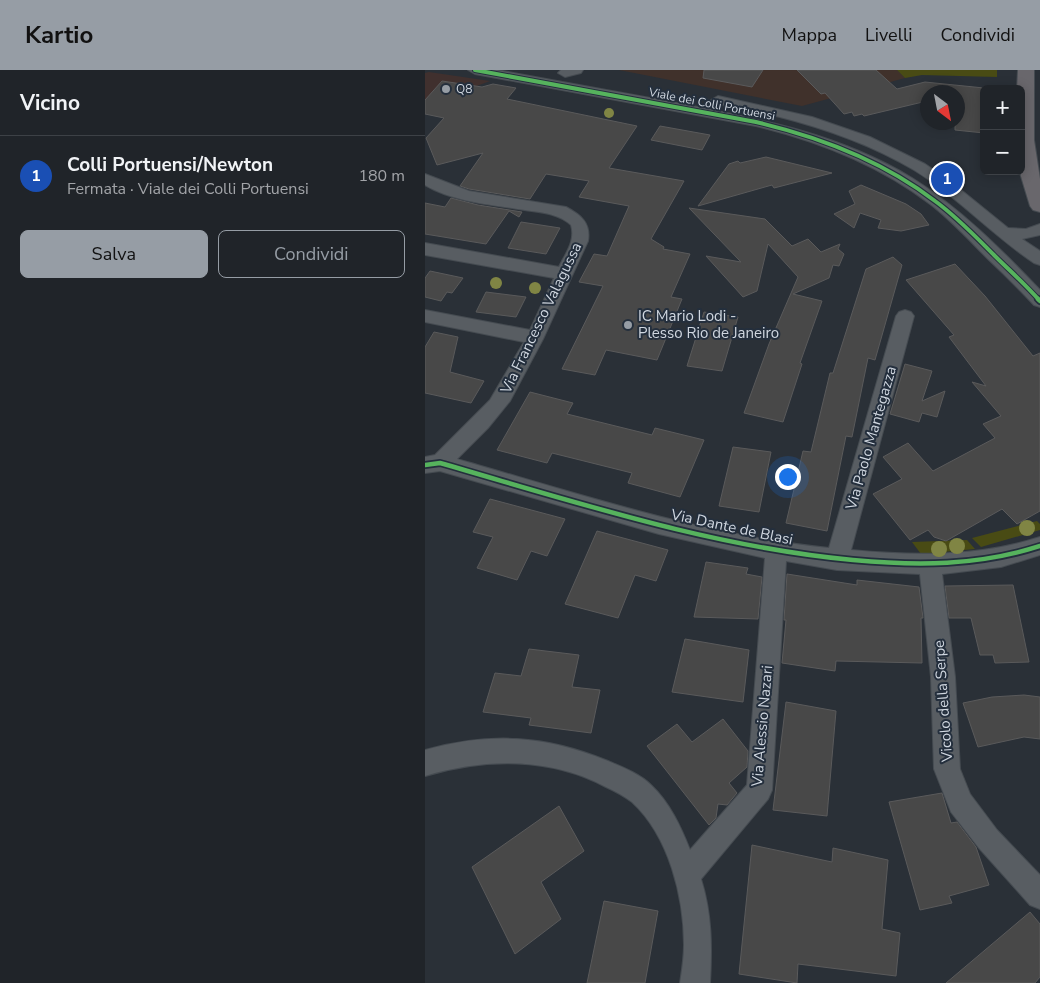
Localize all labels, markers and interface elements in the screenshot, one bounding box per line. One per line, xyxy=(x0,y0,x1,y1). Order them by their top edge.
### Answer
text: Kartio xyxy=(25,19,93,51)
text: Mappa xyxy=(782,23,837,47)
text: Livelli xyxy=(865,23,912,47)
text: Condividi xyxy=(940,23,1015,47)
place label: Q8 xyxy=(456,81,472,97)
marker: Q8 xyxy=(440,83,452,95)
street label: Viale dei Colli Portuensi xyxy=(647,84,776,124)
north arrow xyxy=(920,85,965,130)
map controls xyxy=(980,85,1025,175)
button: + xyxy=(980,85,1025,130)
text: Vicino xyxy=(20,89,80,117)
button: − xyxy=(980,130,1025,175)
text: Colli Portuensi/Newton xyxy=(67,152,273,178)
pin: 1 xyxy=(931,160,963,198)
text: 1 xyxy=(31,165,41,187)
text: 180 m xyxy=(358,165,405,187)
text: Fermata · Viale dei Colli Portuensi xyxy=(67,178,309,200)
button: Salva xyxy=(20,230,208,278)
button: Condividi xyxy=(218,230,405,278)
street label: Via Francesco Valagussa xyxy=(495,239,586,398)
place label: IC Mario Lodi - Plesso Rio de Janeiro xyxy=(638,306,779,343)
marker: IC Mario Lodi - Plesso Rio de Janeiro xyxy=(622,319,634,331)
street label: Via Paolo Mantegazza xyxy=(841,364,901,513)
your location xyxy=(775,464,801,490)
street label: Via Dante de Blasi xyxy=(668,504,795,550)
street label: Vicolo della Serpe xyxy=(929,639,957,764)
street label: Via Alessio Nazari xyxy=(747,664,777,789)

